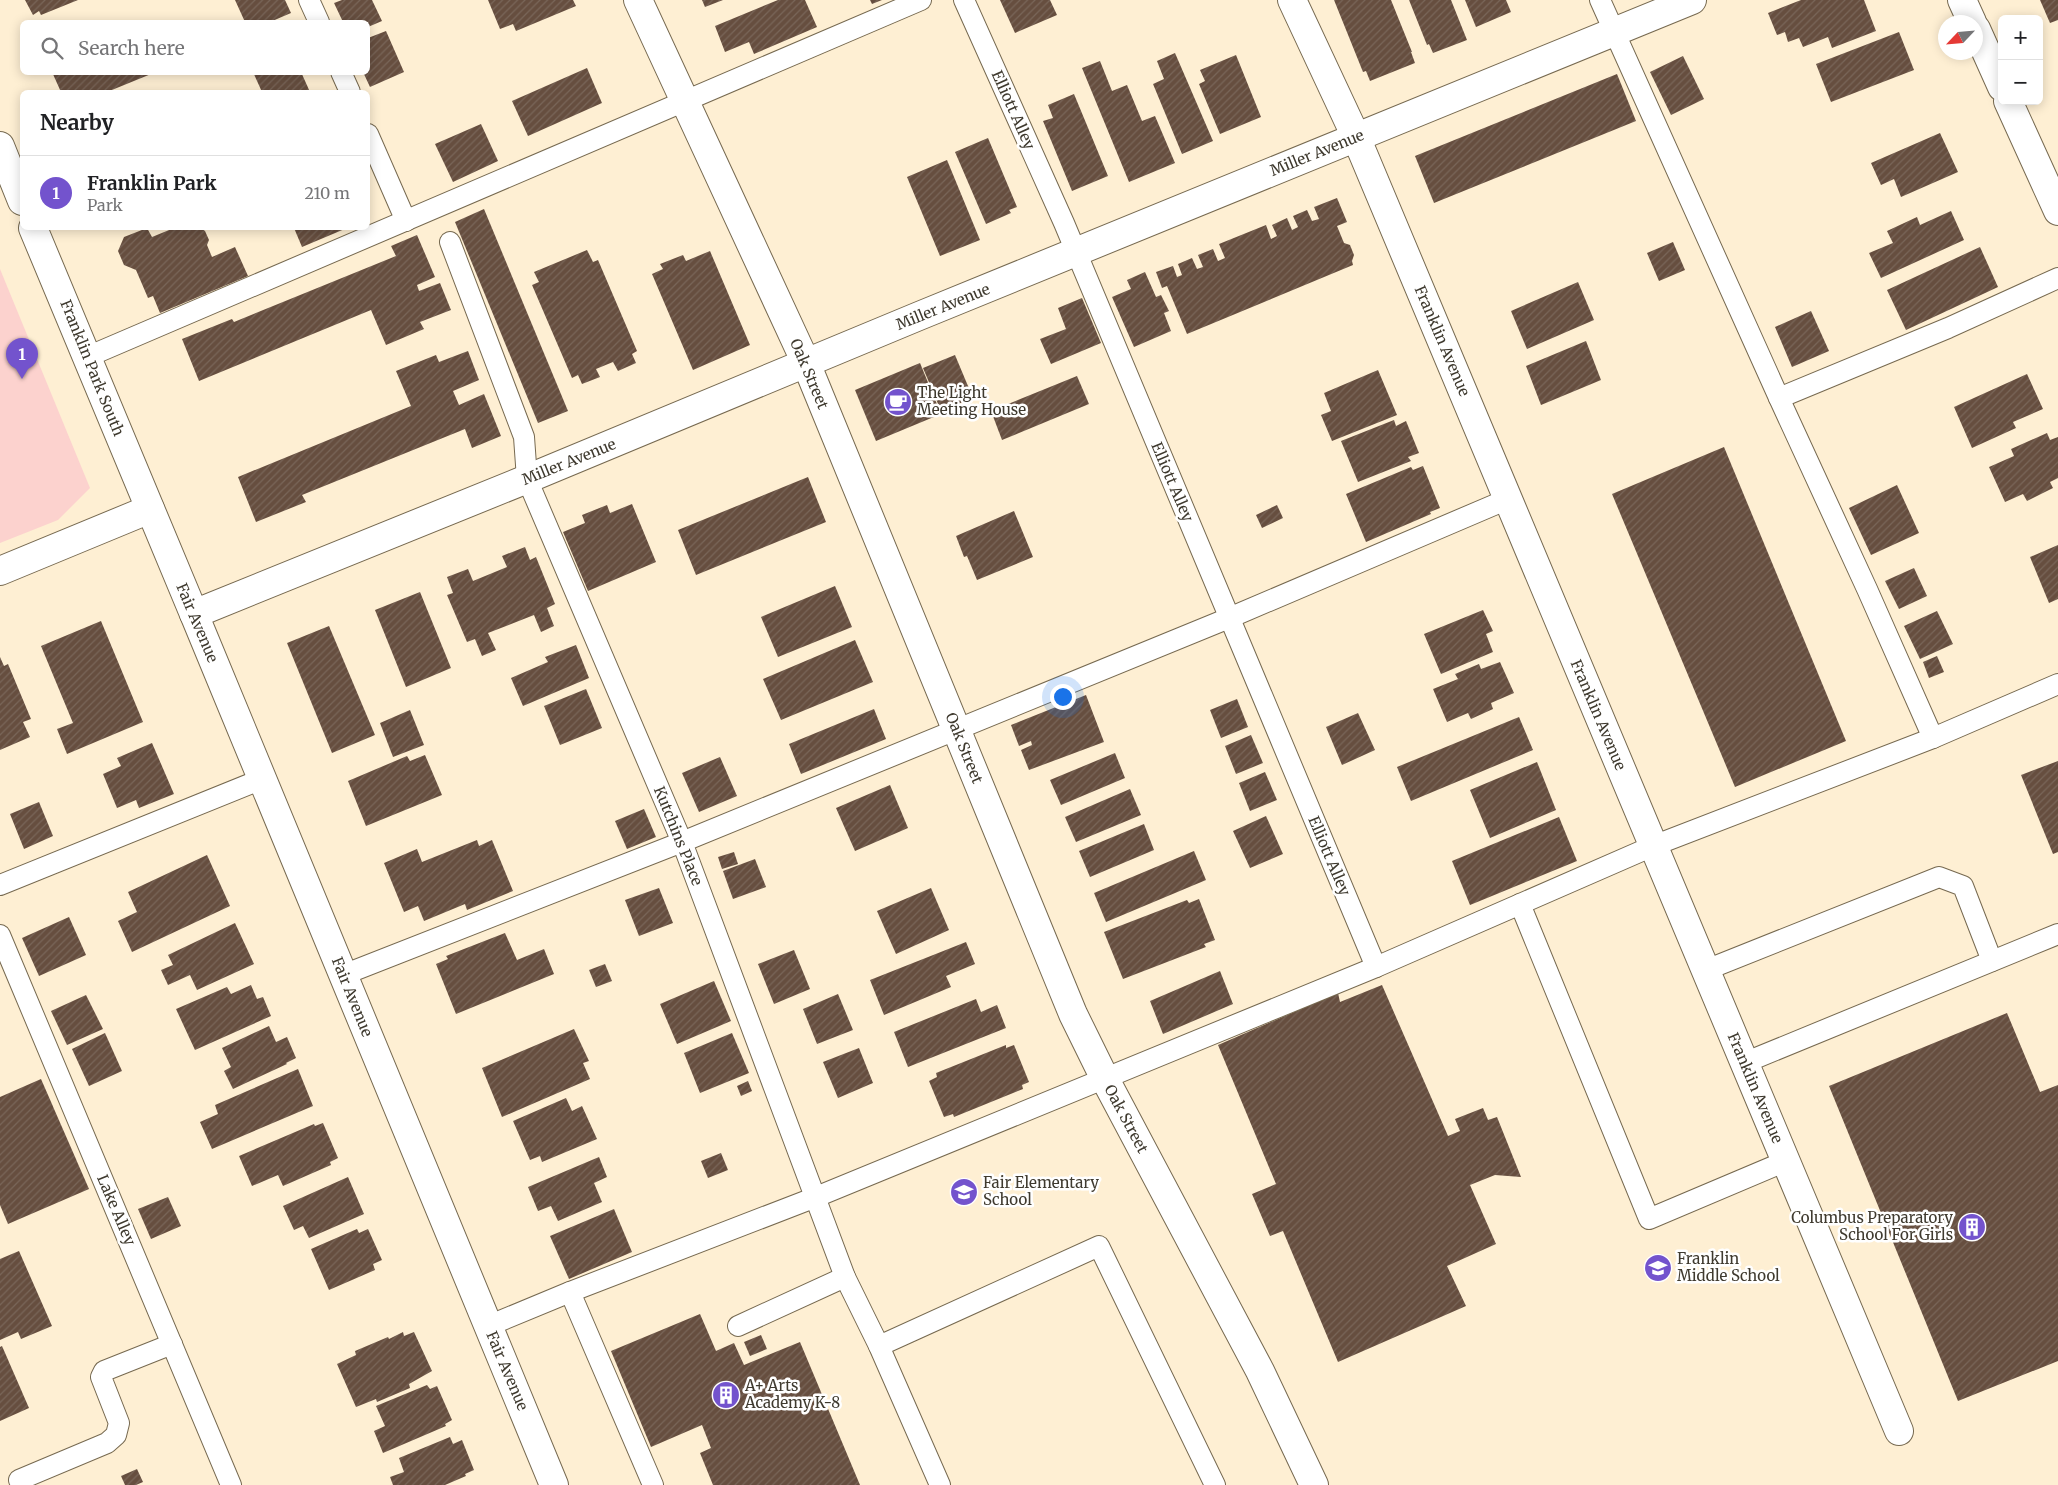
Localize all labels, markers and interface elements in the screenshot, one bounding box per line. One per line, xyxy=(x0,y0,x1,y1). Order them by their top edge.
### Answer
north arrow xyxy=(1938,15,1983,60)
map controls xyxy=(1998,15,2043,105)
button: + xyxy=(1998,15,2043,60)
search box xyxy=(20,20,370,75)
icon: search xyxy=(38,34,66,62)
text: Search here xyxy=(78,36,185,60)
button: − xyxy=(1998,60,2043,105)
street label: Elliott Alley xyxy=(988,67,1039,152)
text: Nearby xyxy=(40,109,114,136)
street label: Miller Avenue xyxy=(1267,125,1367,180)
text: Franklin Park xyxy=(87,171,217,195)
text: 1 xyxy=(52,183,60,203)
text: 210 m xyxy=(305,183,350,203)
text: Park xyxy=(87,195,123,215)
street label: Miller Avenue xyxy=(893,279,993,334)
street label: Franklin Avenue xyxy=(1411,283,1474,399)
street label: Franklin Park South xyxy=(56,297,129,439)
street label: Oak Street xyxy=(786,336,833,412)
pin: 1 xyxy=(6,338,38,379)
place label: The Light Meeting House xyxy=(917,383,1026,419)
cafe icon: The Light Meeting House xyxy=(883,387,913,417)
street label: Miller Avenue xyxy=(519,434,619,489)
street label: Elliott Alley xyxy=(1147,439,1198,525)
street label: Fair Avenue xyxy=(172,580,223,666)
street label: Franklin Avenue xyxy=(1567,657,1630,773)
your location xyxy=(1050,684,1076,710)
street label: Oak Street xyxy=(942,710,987,786)
street label: Kutchins Place xyxy=(650,783,707,888)
street label: Elliott Alley xyxy=(1304,813,1355,899)
street label: Fair Avenue xyxy=(328,954,377,1040)
street label: Franklin Avenue xyxy=(1724,1030,1787,1146)
street label: Oak Street xyxy=(1100,1081,1152,1156)
street label: Lake Alley xyxy=(93,1172,140,1248)
place label: Fair Elementary School xyxy=(983,1173,1099,1209)
school or university icon: Fair Elementary School xyxy=(949,1177,979,1207)
place label: Columbus Preparatory School For Girls xyxy=(1791,1208,1953,1244)
building icon: Columbus Preparatory School For Girls xyxy=(1957,1212,1987,1242)
place label: Franklin Middle School xyxy=(1677,1249,1780,1285)
school or university icon: Franklin Middle School xyxy=(1643,1253,1673,1283)
street label: Fair Avenue xyxy=(482,1328,533,1414)
place label: A+ Arts Academy K-8 xyxy=(744,1376,840,1412)
building icon: A+ Arts Academy K-8 xyxy=(711,1380,741,1410)

